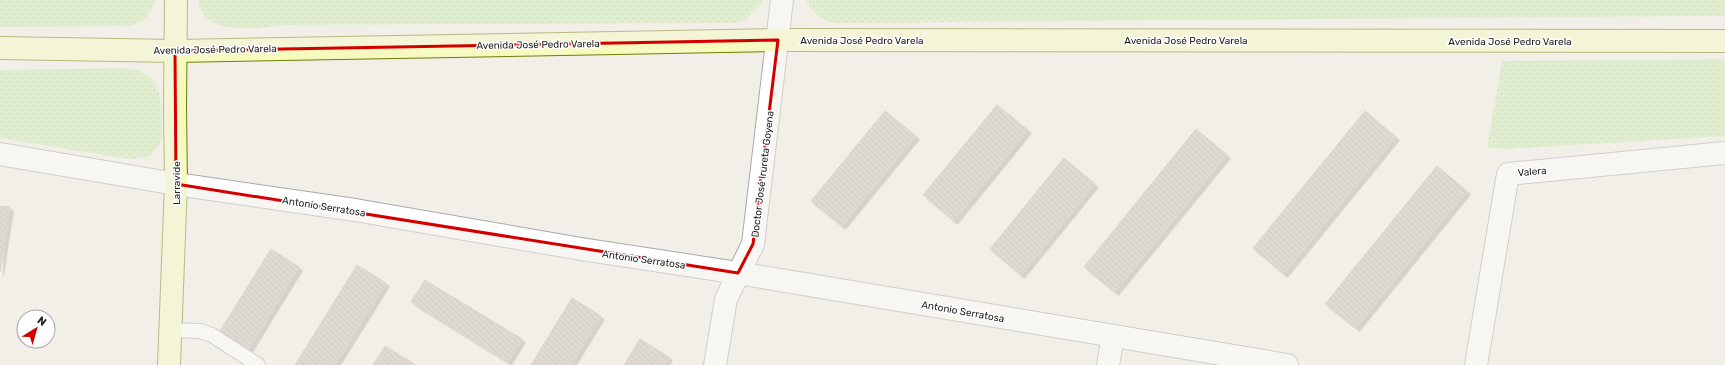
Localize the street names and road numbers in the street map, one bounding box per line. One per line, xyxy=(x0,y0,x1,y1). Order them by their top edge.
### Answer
street label: Avenida José Pedro Varela xyxy=(800,35,924,47)
street label: Avenida José Pedro Varela xyxy=(1124,35,1248,47)
street label: Avenida José Pedro Varela xyxy=(1448,36,1572,48)
street label: Avenida José Pedro Varela xyxy=(476,38,600,52)
street label: Avenida José Pedro Varela xyxy=(153,43,277,57)
street label: Doctor José Irureta Goyena xyxy=(749,110,777,238)
street label: Larravide xyxy=(171,161,183,205)
street label: Valera xyxy=(1517,165,1547,179)
street label: Antonio Serratosa xyxy=(281,194,366,219)
street label: Antonio Serratosa xyxy=(601,248,686,272)
street label: Antonio Serratosa xyxy=(920,299,1005,325)

